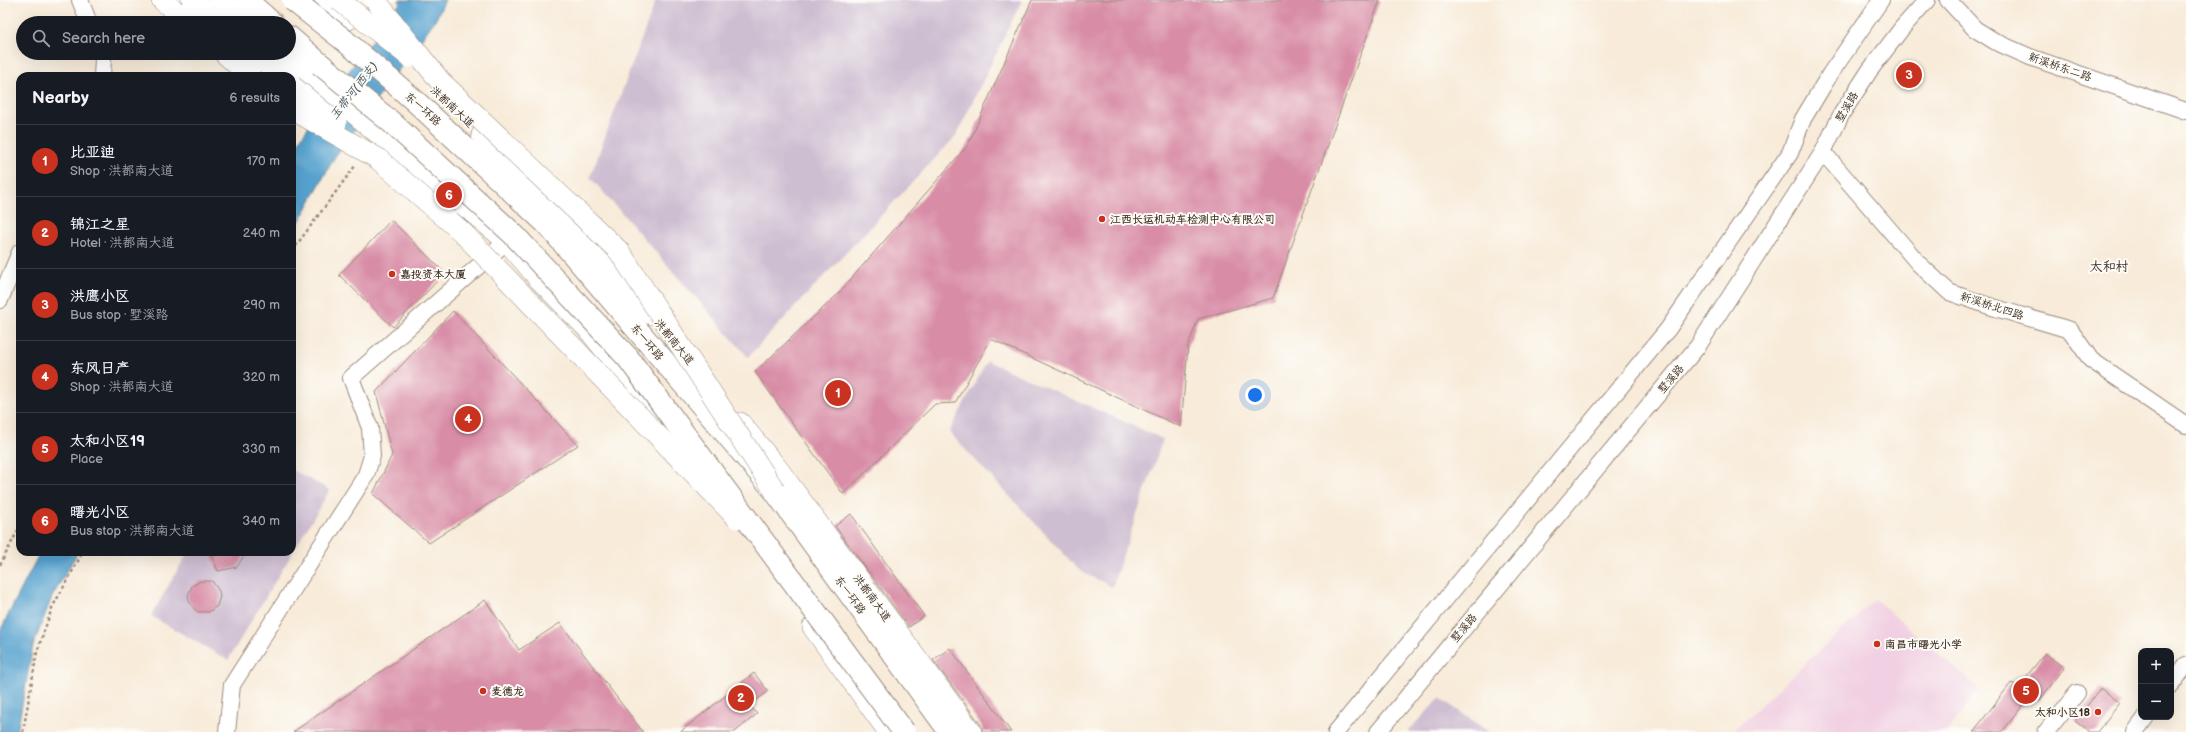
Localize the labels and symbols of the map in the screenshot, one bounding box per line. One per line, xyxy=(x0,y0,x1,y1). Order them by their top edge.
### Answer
street label: 新溪桥东二路 xyxy=(2027,50,2093,84)
water label: 玉带河(西支) xyxy=(327,59,381,123)
pin: 3 xyxy=(1896,60,1922,90)
street label: 洪都南大道 xyxy=(427,83,477,131)
street label: 东一环路 xyxy=(402,89,444,129)
street label: 墅溪路 xyxy=(1833,90,1861,124)
pin: 6 xyxy=(436,180,462,210)
place label: 江西长运机动车检测中心有限公司 xyxy=(1110,213,1275,226)
marker: 江西长运机动车检测中心有限公司 xyxy=(1097,214,1107,224)
district label: 太和村 xyxy=(2089,259,2129,275)
place label: 嘉投资本大厦 xyxy=(400,268,466,281)
marker: 嘉投资本大厦 xyxy=(387,269,397,279)
street label: 新溪桥北四路 xyxy=(1959,290,2025,322)
street label: 洪都南大道 xyxy=(652,317,696,367)
street label: 东一环路 xyxy=(628,321,666,363)
street label: 墅溪路 xyxy=(1655,362,1687,396)
pin: 1 xyxy=(825,378,851,408)
your location xyxy=(1245,385,1265,405)
pin: 4 xyxy=(455,404,481,434)
street label: 洪都南大道 xyxy=(851,572,893,624)
street label: 东一环路 xyxy=(832,573,868,617)
street label: 墅溪路 xyxy=(1448,611,1480,645)
place label: 南昌市曙光小学 xyxy=(1885,638,1962,651)
marker: 南昌市曙光小学 xyxy=(1872,639,1882,649)
pin: 5 xyxy=(2013,676,2039,706)
pin: 2 xyxy=(728,683,754,713)
place label: 麦德龙 xyxy=(491,685,524,698)
marker: 麦德龙 xyxy=(478,686,488,696)
place label: 太和小区18 xyxy=(2035,706,2090,719)
marker: 太和小区18 xyxy=(2093,707,2103,717)

